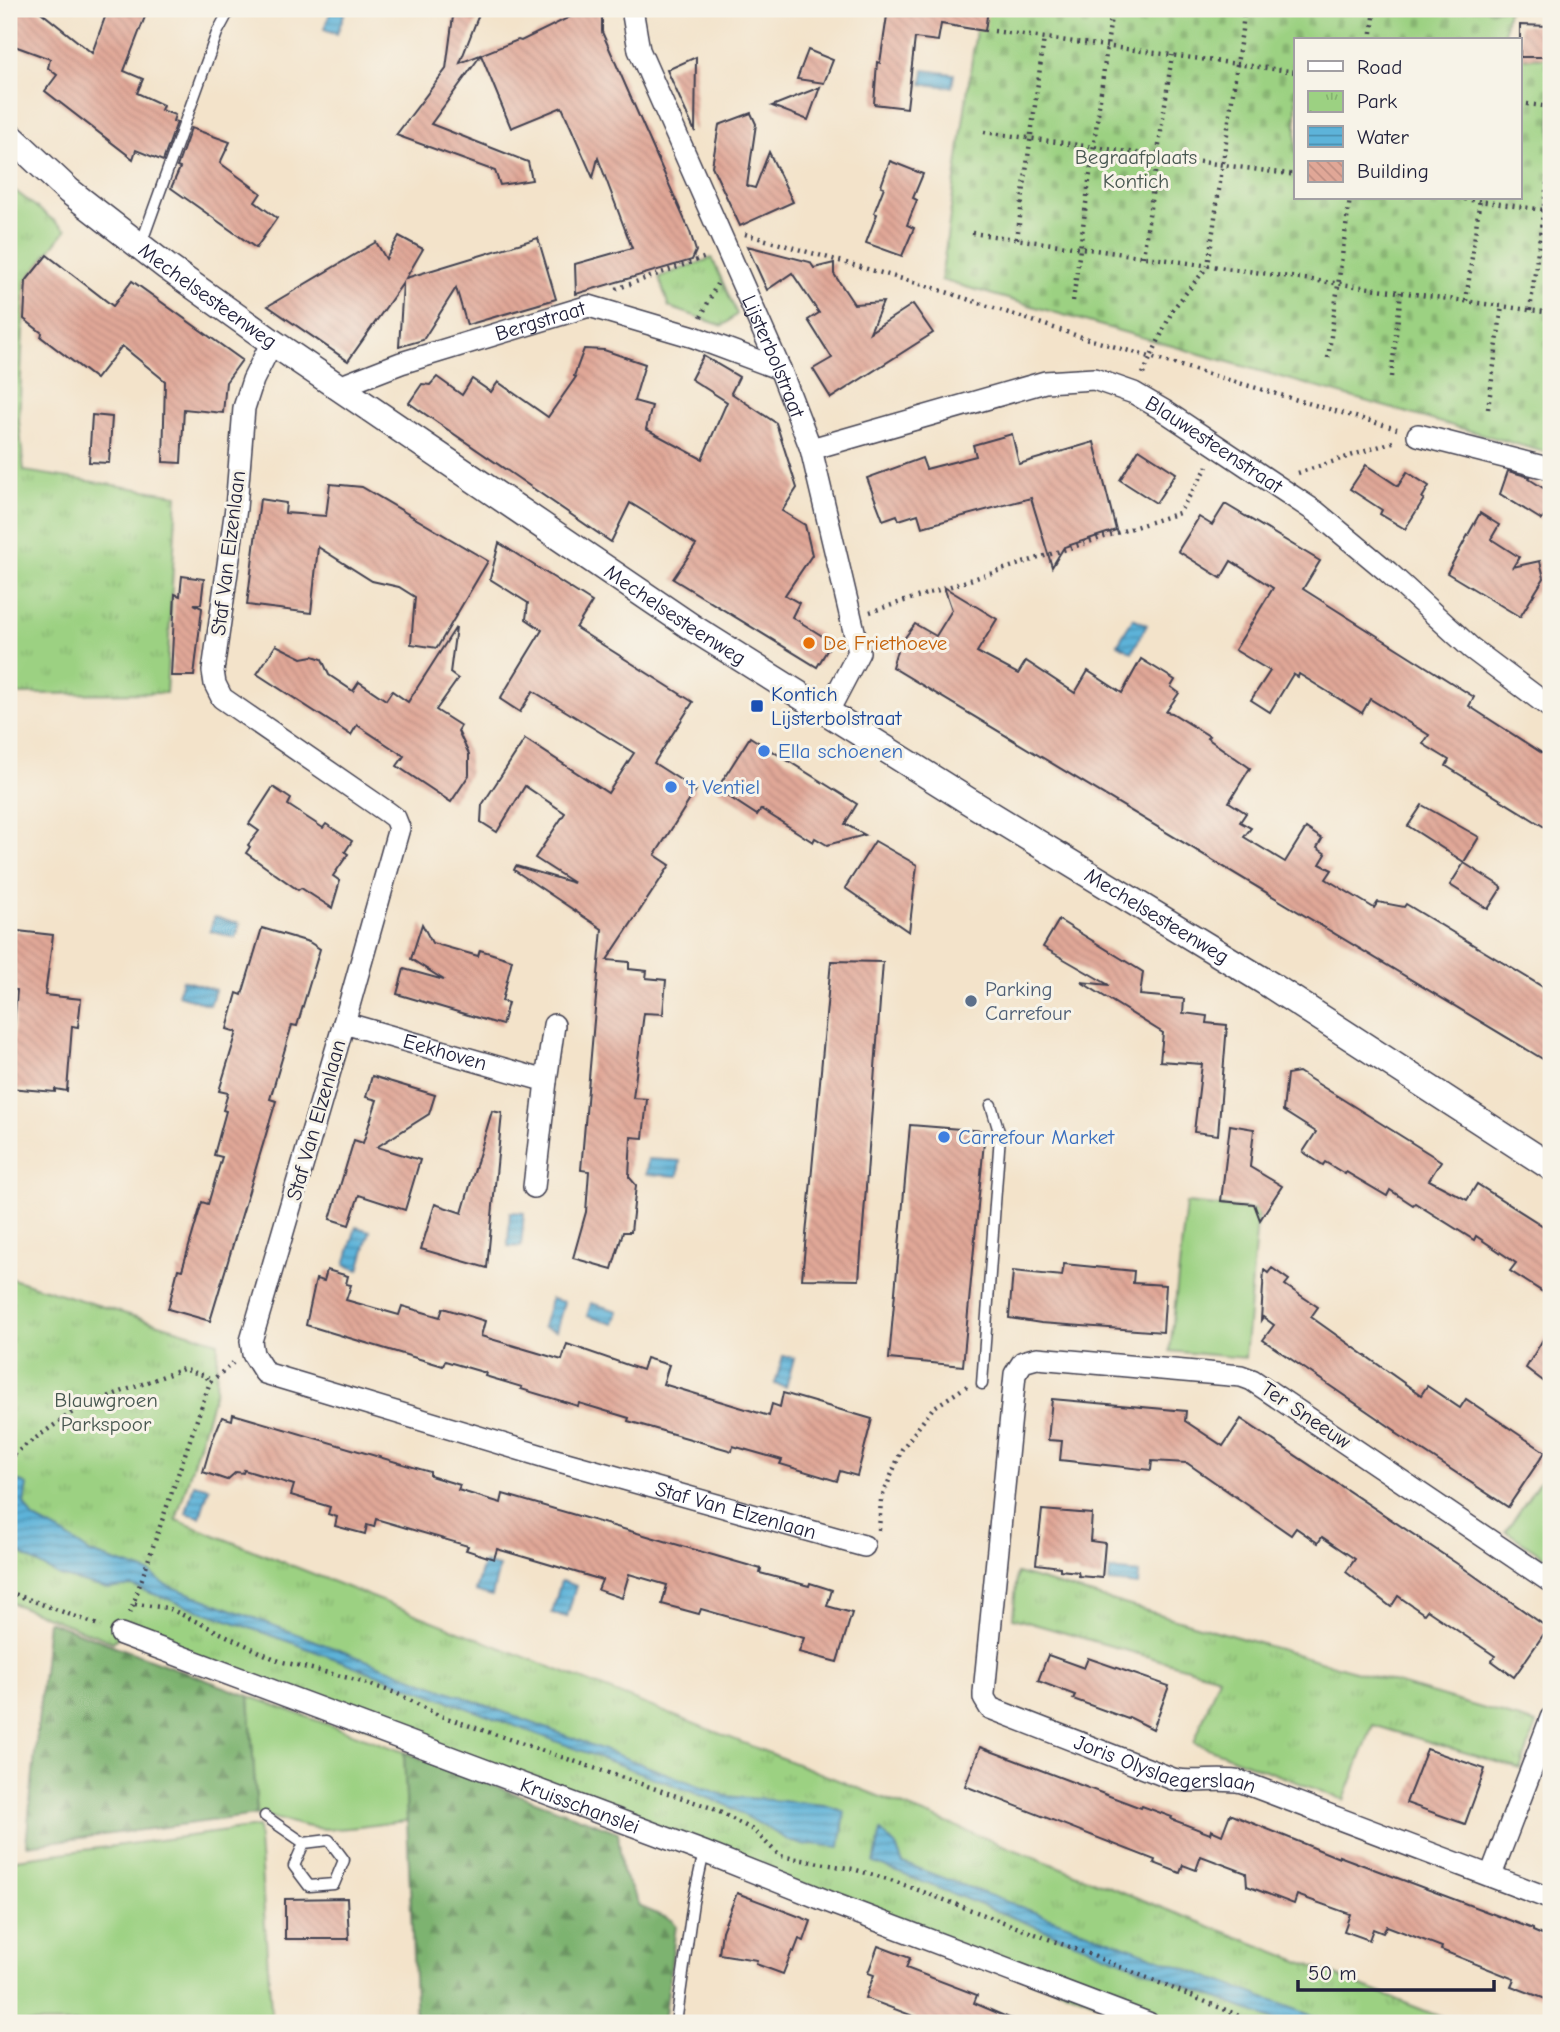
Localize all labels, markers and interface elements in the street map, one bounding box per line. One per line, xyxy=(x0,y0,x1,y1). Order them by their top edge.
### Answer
legend xyxy=(1294,38,1522,200)
text: Road xyxy=(1357,55,1402,79)
text: Park xyxy=(1357,89,1397,113)
text: Water xyxy=(1357,125,1410,149)
park label: Begraafplaats Kontich xyxy=(1075,145,1197,193)
text: Building xyxy=(1357,159,1429,183)
street label: Mechelsesteenweg xyxy=(134,238,282,354)
street label: Lijsterbolstraat xyxy=(737,291,810,422)
street label: Bergstraat xyxy=(492,296,589,346)
street label: Blauwesteenstraat xyxy=(1141,390,1288,499)
street label: Staf Van Elzenlaan xyxy=(206,469,250,637)
street label: Mechelsesteenweg xyxy=(600,559,750,670)
place label: De Friethoeve xyxy=(823,631,947,655)
marker: De Friethoeve xyxy=(801,635,817,651)
place label: Kontich Lijsterbolstraat xyxy=(771,682,903,730)
marker: Kontich Lijsterbolstraat xyxy=(749,698,765,714)
place label: Ella schoenen xyxy=(778,739,903,763)
marker: Ella schoenen xyxy=(756,743,772,759)
place label: 't Ventiel xyxy=(685,775,760,799)
marker: 't Ventiel xyxy=(663,779,679,795)
street label: Mechelsesteenweg xyxy=(1080,863,1233,969)
place label: Parking Carrefour xyxy=(985,977,1072,1025)
marker: Parking Carrefour xyxy=(963,993,979,1009)
street label: Eekhoven xyxy=(400,1029,490,1075)
street label: Staf Van Elzenlaan xyxy=(282,1037,350,1203)
place label: Carrefour Market xyxy=(958,1125,1115,1149)
marker: Carrefour Market xyxy=(936,1129,952,1145)
street label: Ter Sneeuw xyxy=(1257,1376,1356,1454)
park label: Blauwgroen Parkspoor xyxy=(54,1388,158,1436)
street label: Staf Van Elzenlaan xyxy=(653,1476,819,1544)
street label: Joris Olyslaegerslaan xyxy=(1071,1730,1260,1798)
street label: Kruisschanslei xyxy=(517,1772,643,1839)
scale bar xyxy=(1298,1948,1494,1992)
text: 50 m xyxy=(1308,1961,1357,1985)

